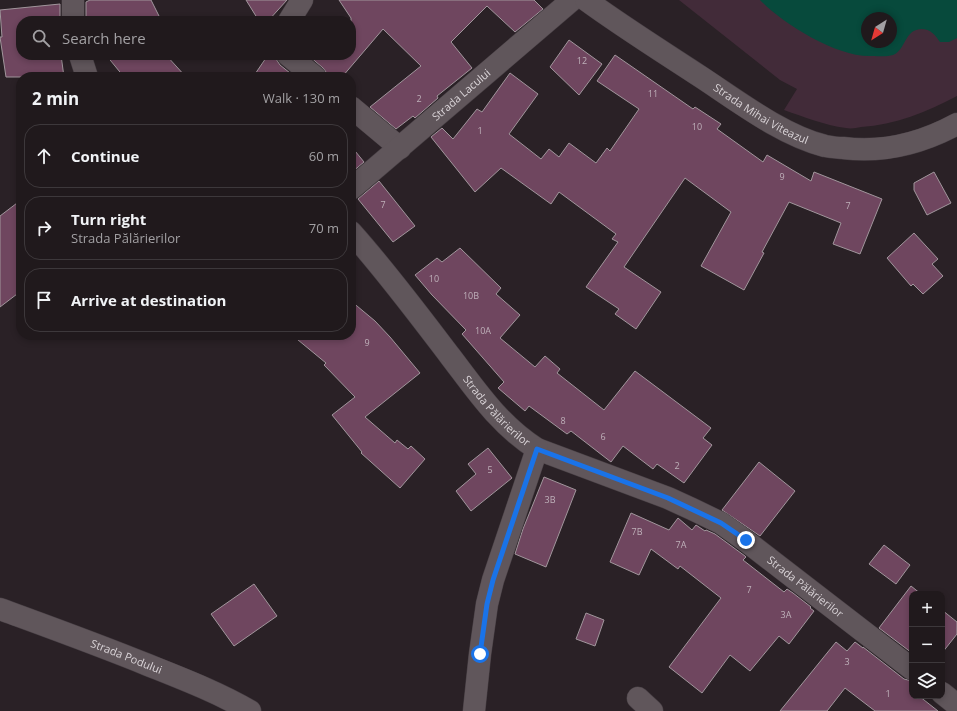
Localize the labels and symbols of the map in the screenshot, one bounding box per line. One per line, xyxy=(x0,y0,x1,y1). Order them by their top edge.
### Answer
north arrow xyxy=(861,12,897,48)
house number: 12 xyxy=(577,54,587,67)
street label: Strada Lacului xyxy=(428,65,493,124)
street label: Strada Mihai Viteazul xyxy=(711,80,811,147)
house number: 11 xyxy=(648,87,658,100)
house number: 2 xyxy=(416,92,422,105)
house number: 10 xyxy=(692,120,702,133)
house number: 1 xyxy=(477,124,483,137)
house number: 9 xyxy=(779,170,785,183)
house number: 7 xyxy=(380,198,386,211)
house number: 7 xyxy=(845,199,851,212)
house number: 10 xyxy=(429,272,439,285)
house number: 10B xyxy=(463,289,479,302)
house number: 10A xyxy=(475,324,491,337)
house number: 9 xyxy=(364,336,370,349)
street label: Strada Pălărierilor xyxy=(460,372,534,450)
house number: 8 xyxy=(560,414,566,427)
house number: 6 xyxy=(600,430,606,443)
house number: 2 xyxy=(674,459,680,472)
house number: 5 xyxy=(487,463,493,476)
house number: 3B xyxy=(545,493,556,506)
house number: 7B xyxy=(632,525,643,538)
route end xyxy=(737,531,755,549)
house number: 7A xyxy=(676,538,687,551)
street label: Strada Pălărierilor xyxy=(764,552,847,621)
house number: 7 xyxy=(746,583,752,596)
house number: 3A xyxy=(781,608,792,621)
street label: Strada Podului xyxy=(89,635,164,677)
route start xyxy=(471,645,489,663)
house number: 3 xyxy=(844,655,850,668)
house number: 1 xyxy=(885,687,891,700)

